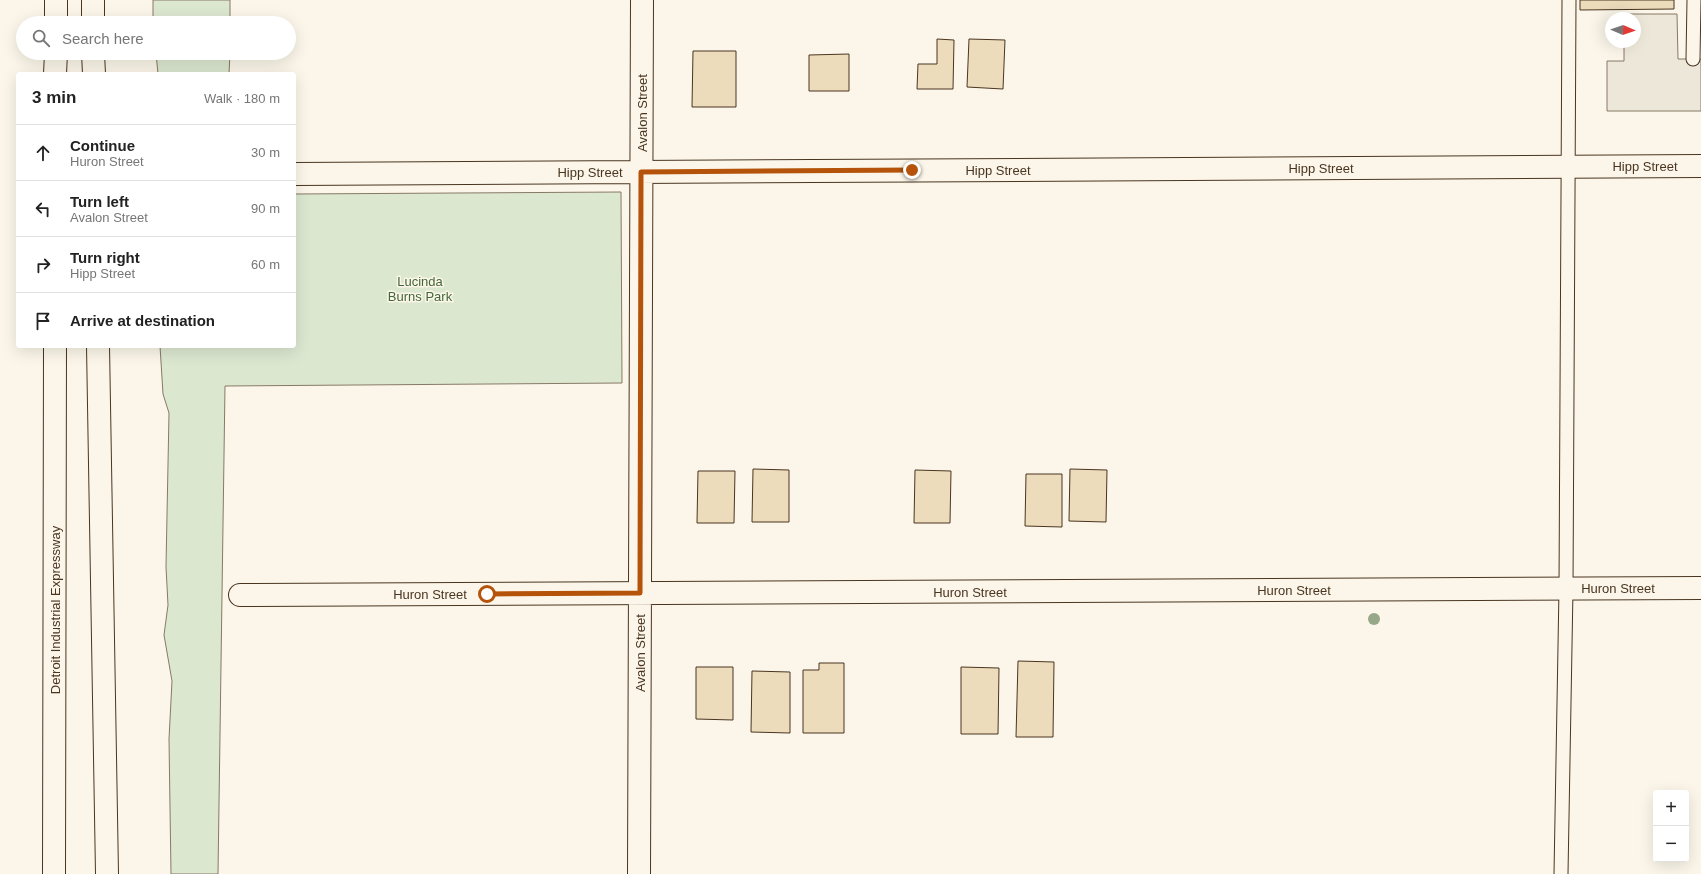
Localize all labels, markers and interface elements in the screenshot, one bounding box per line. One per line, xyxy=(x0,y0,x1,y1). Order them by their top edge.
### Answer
north arrow xyxy=(1605,12,1641,48)
search box xyxy=(16,16,296,60)
icon: search xyxy=(30,27,52,49)
text: Search here xyxy=(62,30,144,47)
street label: Avalon Street xyxy=(635,74,650,152)
text: 3 min xyxy=(32,88,76,107)
text: Walk · 180 m xyxy=(204,91,280,106)
text: Continue xyxy=(70,137,135,154)
icon: ahead xyxy=(32,142,54,164)
text: 30 m xyxy=(251,145,280,160)
text: Huron Street xyxy=(70,154,144,169)
street label: Hipp Street xyxy=(1612,159,1678,174)
route end xyxy=(903,161,921,179)
street label: Hipp Street xyxy=(1288,161,1354,176)
street label: Hipp Street xyxy=(965,163,1031,178)
street label: Hipp Street xyxy=(557,165,623,180)
text: Turn left xyxy=(70,193,129,210)
icon: left xyxy=(32,198,54,220)
text: 90 m xyxy=(251,201,280,216)
text: Avalon Street xyxy=(70,210,148,225)
text: Turn right xyxy=(70,249,140,266)
icon: right xyxy=(32,254,54,276)
text: 60 m xyxy=(251,257,280,272)
text: Hipp Street xyxy=(70,266,135,281)
park label: Lucinda Burns Park xyxy=(388,274,453,304)
icon: arrive xyxy=(32,310,54,332)
text: Arrive at destination xyxy=(70,312,215,329)
street label: Detroit Industrial Expressway xyxy=(48,525,63,694)
street label: Huron Street xyxy=(1581,581,1655,596)
street label: Huron Street xyxy=(1257,583,1331,598)
route start xyxy=(478,585,496,603)
street label: Huron Street xyxy=(933,585,1007,600)
street label: Huron Street xyxy=(393,587,467,602)
street label: Avalon Street xyxy=(633,614,648,692)
map controls xyxy=(1653,790,1689,862)
button: + xyxy=(1653,790,1689,826)
button: − xyxy=(1653,826,1689,862)

